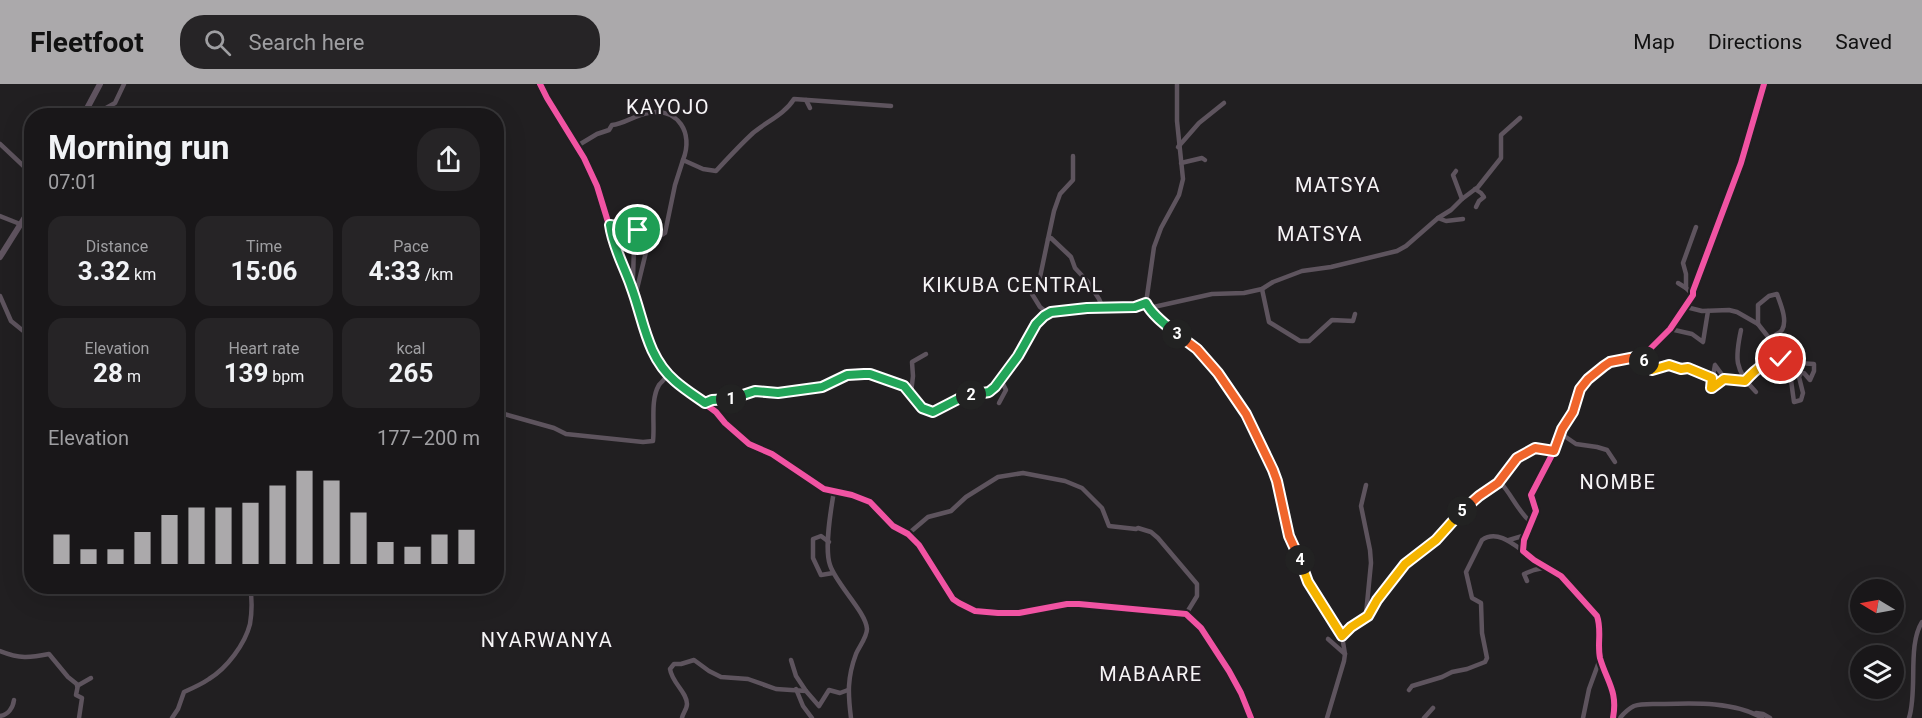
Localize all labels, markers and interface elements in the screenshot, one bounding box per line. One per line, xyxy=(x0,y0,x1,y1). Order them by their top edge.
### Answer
search box xyxy=(180,15,600,69)
text: Fleetfoot xyxy=(30,26,144,59)
icon: search xyxy=(201,26,234,59)
text: Search here xyxy=(249,30,364,55)
text: Map xyxy=(1633,30,1675,54)
text: Directions xyxy=(1708,30,1802,54)
text: Saved xyxy=(1835,30,1892,54)
district label: KAYOJO xyxy=(626,95,710,119)
text: Morning run xyxy=(48,128,229,167)
button: share xyxy=(417,128,480,191)
text: 07:01 xyxy=(48,170,98,194)
district label: MATSYA xyxy=(1295,173,1381,197)
pin xyxy=(612,204,663,255)
icon: arrive xyxy=(621,213,654,246)
district label: MATSYA xyxy=(1277,222,1363,246)
text: Distance xyxy=(86,237,148,256)
text: Time xyxy=(246,237,282,256)
text: Pace xyxy=(393,237,429,256)
text: 3.32 xyxy=(78,256,130,286)
text: 15:06 xyxy=(231,256,298,286)
text: 4:33 xyxy=(369,256,421,286)
text: km xyxy=(130,265,156,284)
text: /km xyxy=(421,265,453,284)
district label: KIKUBA CENTRAL xyxy=(922,273,1104,297)
pin: 3 xyxy=(1162,319,1192,349)
text: 3 xyxy=(1172,324,1182,343)
pin xyxy=(1755,333,1806,384)
text: Elevation xyxy=(85,339,149,358)
text: Heart rate xyxy=(228,339,300,358)
text: kcal xyxy=(397,339,425,358)
icon: check xyxy=(1764,342,1797,375)
pin: 6 xyxy=(1629,346,1659,376)
text: 6 xyxy=(1639,351,1649,370)
text: 28 xyxy=(93,358,123,388)
text: 139 xyxy=(224,358,268,388)
text: 265 xyxy=(389,358,433,388)
text: m xyxy=(123,367,141,386)
text: bpm xyxy=(268,367,304,386)
pin: 2 xyxy=(956,380,986,410)
pin: 1 xyxy=(716,384,746,414)
text: 2 xyxy=(966,385,976,404)
text: 1 xyxy=(726,389,736,408)
text: Elevation xyxy=(48,426,129,450)
text: 177–200 m xyxy=(377,426,480,450)
district label: NOMBE xyxy=(1580,470,1656,494)
pin: 5 xyxy=(1447,496,1477,526)
text: 5 xyxy=(1457,501,1467,520)
pin: 4 xyxy=(1285,545,1315,575)
text: 4 xyxy=(1295,550,1305,569)
north arrow xyxy=(1850,579,1904,633)
map controls xyxy=(1850,579,1904,699)
district label: NYARWANYA xyxy=(481,628,613,652)
button: layers xyxy=(1850,645,1904,699)
district label: MABAARE xyxy=(1099,662,1203,686)

